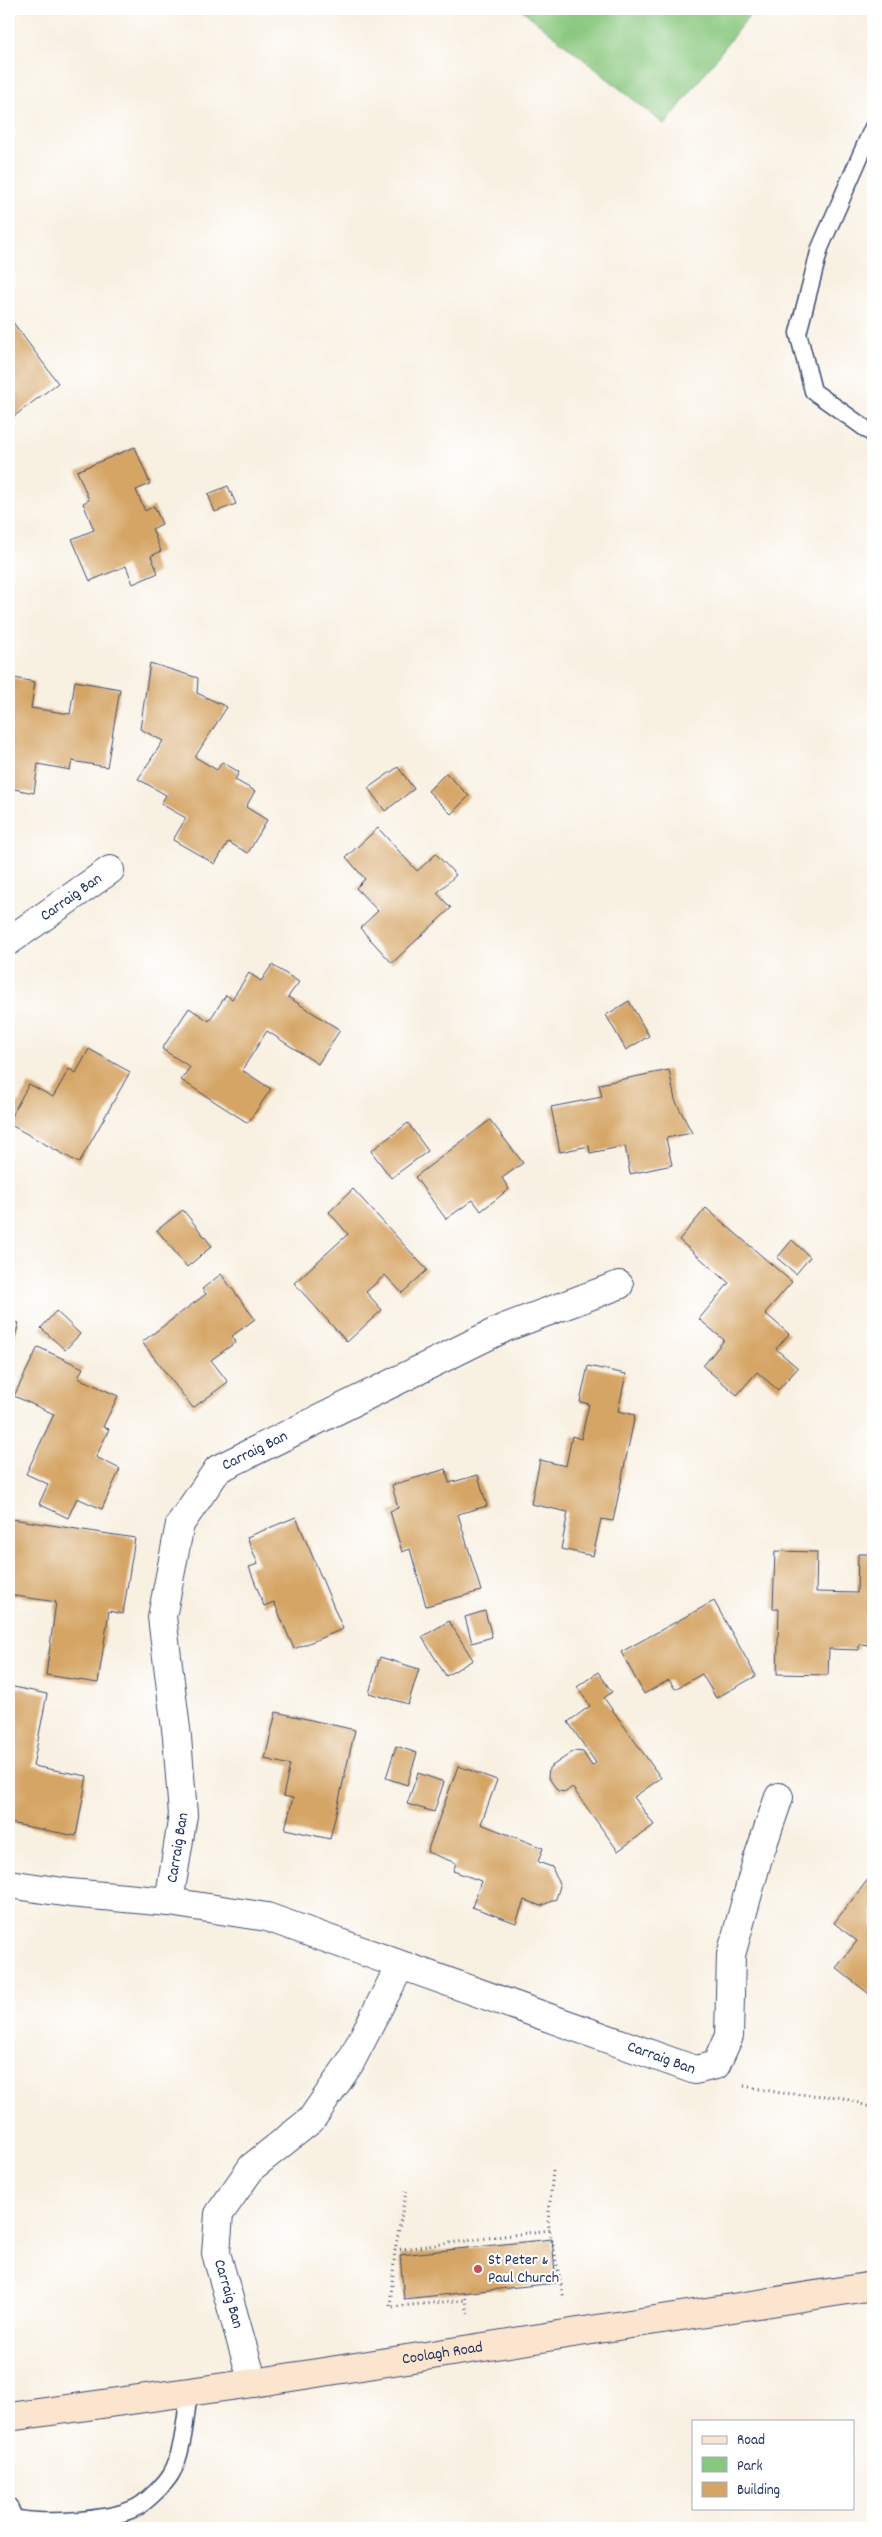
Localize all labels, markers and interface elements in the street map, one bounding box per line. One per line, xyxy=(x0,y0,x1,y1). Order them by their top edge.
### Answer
street label: Carraig Ban xyxy=(36,867,107,927)
street label: Carraig Ban xyxy=(218,1425,292,1477)
street label: Carraig Ban xyxy=(161,1811,195,1885)
street label: Carraig Ban xyxy=(624,2035,699,2081)
place label: St Peter & Paul Church xyxy=(488,2249,559,2290)
street label: Carraig Ban xyxy=(207,2257,249,2331)
marker: St Peter & Paul Church xyxy=(472,2263,484,2275)
street label: Coolagh Road xyxy=(400,2336,484,2371)
legend xyxy=(692,2420,854,2510)
text: Road xyxy=(737,2430,765,2452)
text: Park xyxy=(737,2456,763,2478)
text: Building xyxy=(737,2480,780,2502)

